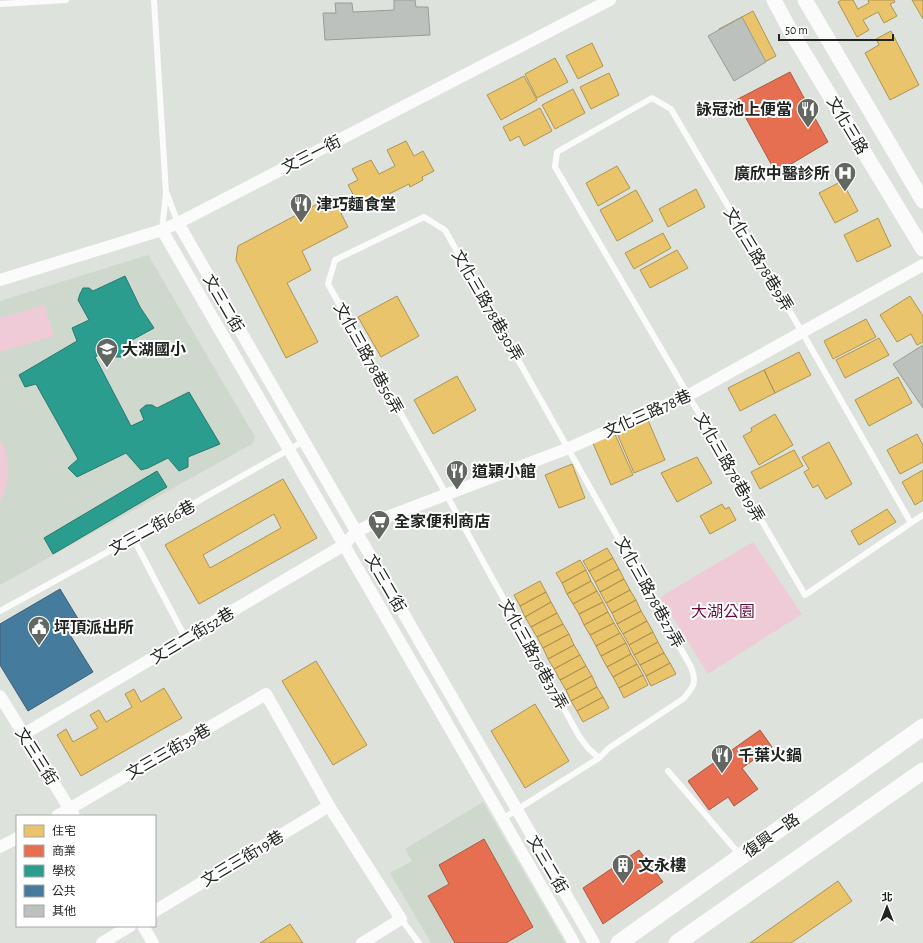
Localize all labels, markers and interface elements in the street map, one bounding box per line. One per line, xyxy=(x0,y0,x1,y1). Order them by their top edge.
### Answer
scale bar xyxy=(779,16,893,42)
text: 50 m xyxy=(785,24,808,36)
street label: 文化三路 xyxy=(824,93,871,157)
restaurant icon: 詠冠池上便當 xyxy=(795,96,821,129)
place label: 詠冠池上便當 xyxy=(696,101,792,118)
street label: 文三一街 xyxy=(279,132,344,177)
hospital icon: 廣欣中醫診所 xyxy=(832,160,858,193)
place label: 廣欣中醫診所 xyxy=(734,165,830,182)
restaurant icon: 津巧麵食堂 xyxy=(288,191,314,224)
place label: 津巧麵食堂 xyxy=(316,195,396,213)
street label: 文化三路78巷9弄 xyxy=(721,204,796,314)
street label: 文化三路78巷30弄 xyxy=(449,247,526,364)
street label: 文三二街 xyxy=(200,271,247,335)
street label: 文化三路78巷56弄 xyxy=(331,300,406,417)
school or university icon: 大湖國小 xyxy=(94,336,120,369)
place label: 大湖國小 xyxy=(122,341,186,358)
street label: 文化三路78巷 xyxy=(601,387,694,440)
street label: 文化三路78巷19弄 xyxy=(691,410,768,525)
restaurant icon: 道穎小館 xyxy=(444,458,470,491)
place label: 道穎小館 xyxy=(472,463,536,480)
street label: 文三二街66巷 xyxy=(107,497,198,558)
supermarket icon: 全家便利商店 xyxy=(366,508,392,541)
place label: 全家便利商店 xyxy=(394,513,490,530)
street label: 文化三路78巷27弄 xyxy=(612,534,687,651)
street label: 文三二街 xyxy=(362,551,409,615)
street label: 文化三路78巷37弄 xyxy=(496,596,571,712)
park label: 大湖公園 xyxy=(691,603,755,620)
street label: 文三二街52巷 xyxy=(148,604,237,667)
public building icon: 坪頂派出所 xyxy=(26,614,52,647)
place label: 坪頂派出所 xyxy=(54,619,134,636)
street label: 文三三街39巷 xyxy=(123,721,213,782)
street label: 文三三街 xyxy=(12,725,61,788)
restaurant icon: 千葉火鍋 xyxy=(709,742,735,775)
place label: 千葉火鍋 xyxy=(738,747,802,764)
street label: 復興一路 xyxy=(740,810,802,861)
legend xyxy=(16,815,156,927)
text: 住宅 xyxy=(52,824,76,837)
street label: 文三三街19巷 xyxy=(198,827,287,890)
street label: 文三二街 xyxy=(524,832,571,896)
text: 商業 xyxy=(52,844,76,857)
building icon: 文永樓 xyxy=(610,852,636,885)
place label: 文永樓 xyxy=(638,857,686,874)
text: 學校 xyxy=(52,864,76,877)
text: 公共 xyxy=(52,885,76,897)
north arrow xyxy=(867,887,907,927)
text: 北 xyxy=(882,892,893,903)
text: 其他 xyxy=(52,905,76,917)

